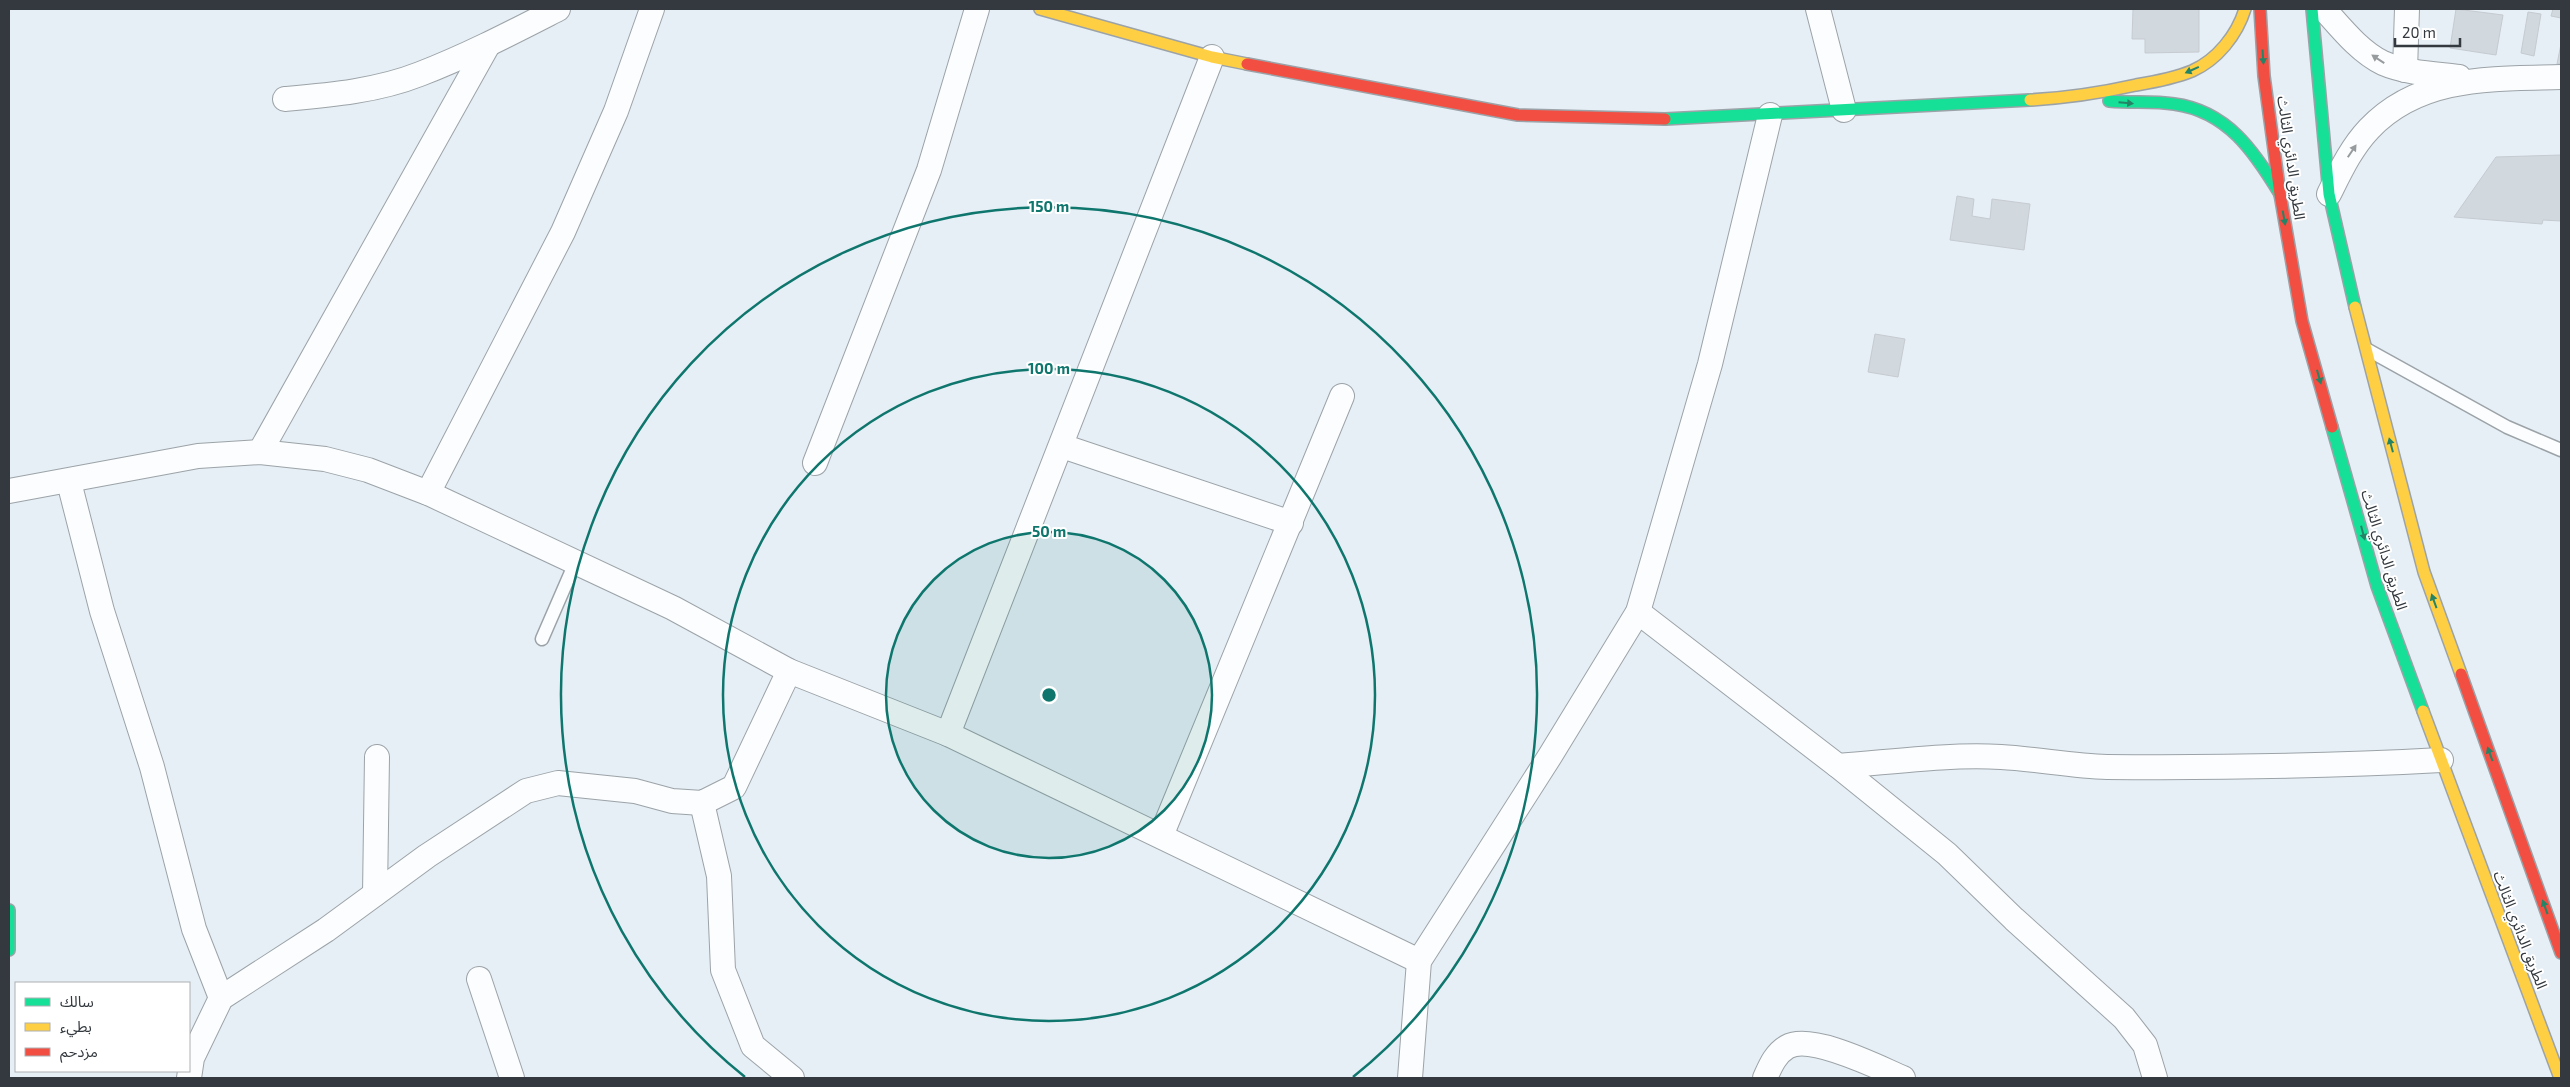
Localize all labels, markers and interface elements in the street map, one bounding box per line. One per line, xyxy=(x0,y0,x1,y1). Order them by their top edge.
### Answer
scale bar xyxy=(2395,15,2460,47)
text: 20 m xyxy=(2402,23,2436,41)
one-way arrow xyxy=(2259,50,2267,66)
one-way arrow xyxy=(2371,54,2384,64)
one-way arrow xyxy=(2185,66,2199,74)
street label: الطريق الدائري الثالث xyxy=(2271,95,2310,222)
one-way arrow xyxy=(2118,99,2134,107)
one-way arrow xyxy=(2347,145,2357,158)
text: 150 m xyxy=(1029,197,1069,215)
one-way arrow xyxy=(2281,211,2289,227)
text: 100 m xyxy=(1028,359,1070,377)
one-way arrow xyxy=(2315,370,2323,385)
one-way arrow xyxy=(2386,437,2394,452)
street label: الطريق الدائري الثالث xyxy=(2355,487,2412,613)
text: 50 m xyxy=(1032,522,1066,540)
one-way arrow xyxy=(2359,526,2367,541)
one-way arrow xyxy=(2430,594,2437,609)
centre of rings xyxy=(1040,686,1058,704)
one-way arrow xyxy=(2486,746,2494,761)
street label: الطريق الدائري الثالث xyxy=(2487,868,2552,992)
one-way arrow xyxy=(2541,899,2549,914)
legend xyxy=(15,982,190,1072)
text: سالك xyxy=(60,992,94,1010)
text: بطيء xyxy=(60,1017,92,1038)
text: مزدحم xyxy=(60,1042,98,1063)

